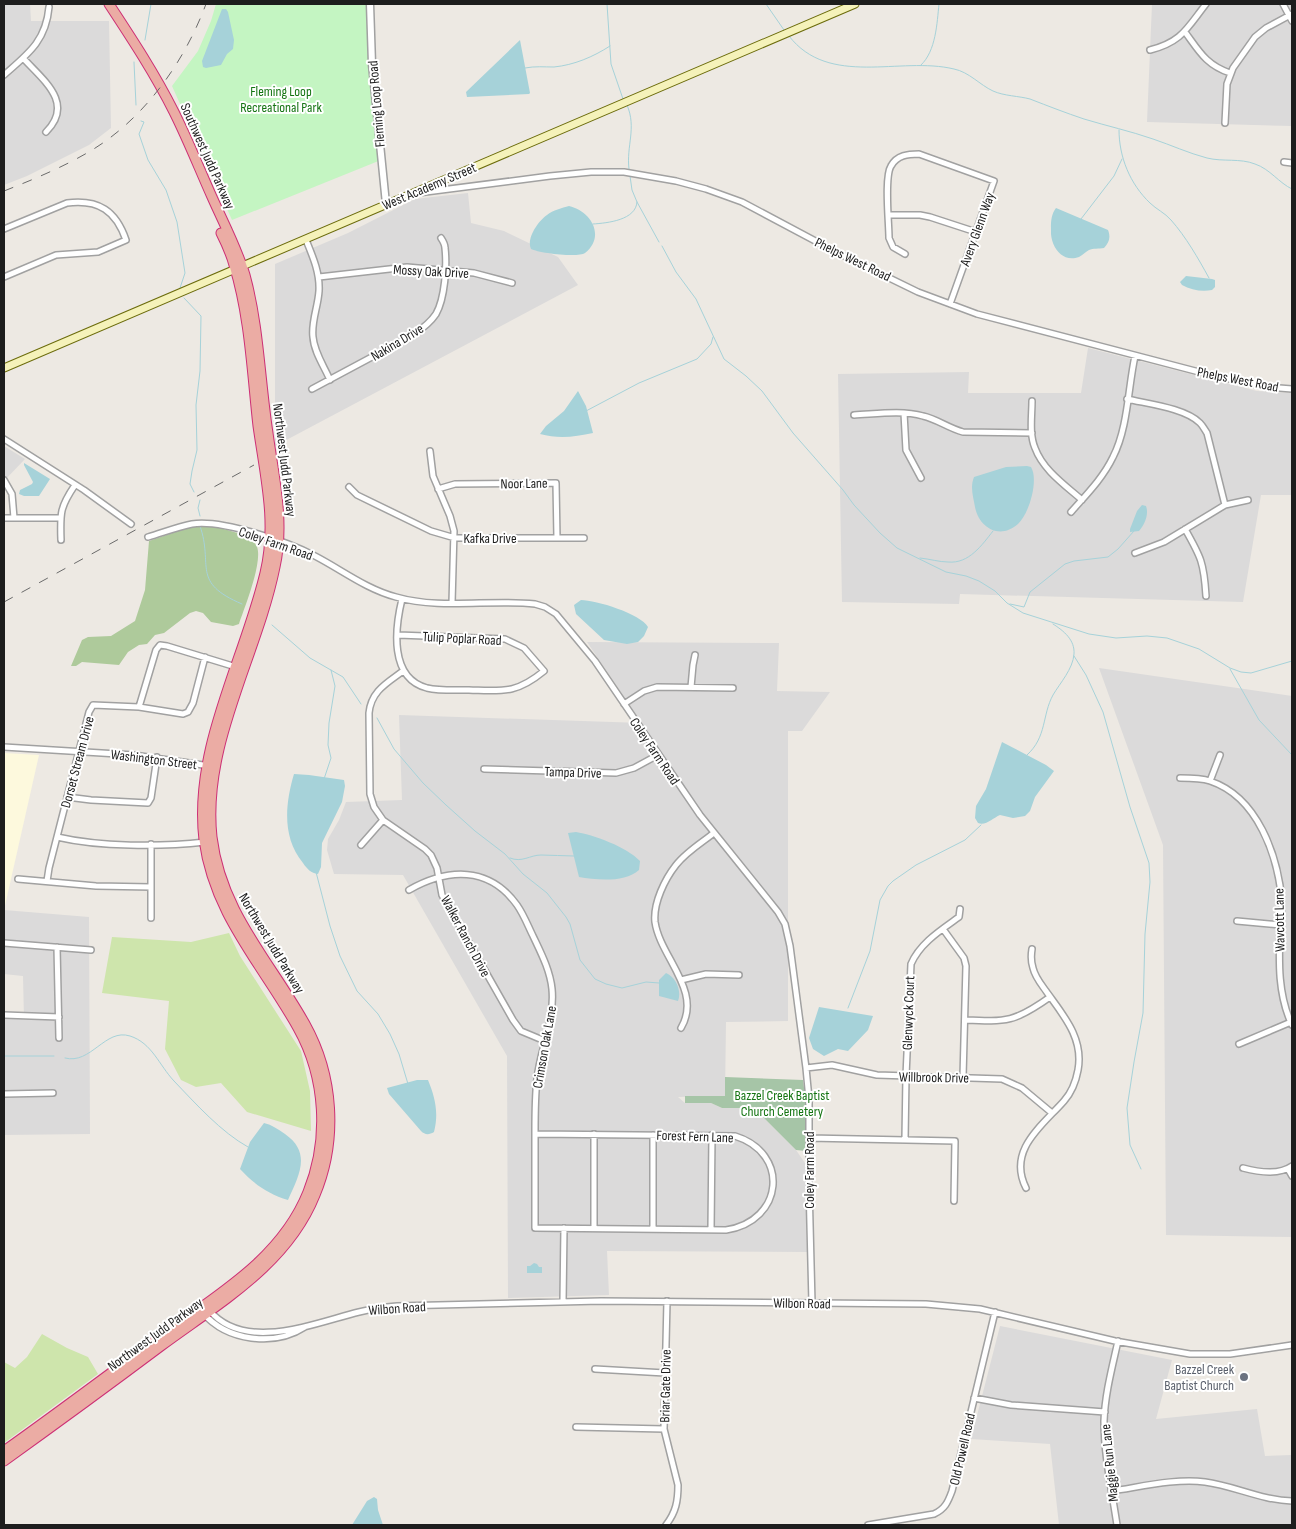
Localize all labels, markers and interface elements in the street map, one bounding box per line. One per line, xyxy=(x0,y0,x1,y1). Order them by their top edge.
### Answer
street label: Fleming Loop Road xyxy=(364,60,389,148)
park label: Fleming Loop Recreational Park xyxy=(240,83,322,116)
street label: Southwest Judd Parkway xyxy=(177,101,239,212)
street label: West Academy Street xyxy=(380,159,479,214)
street label: Avery Glenn Way xyxy=(956,189,999,269)
street label: Phelps West Road xyxy=(812,234,894,285)
street label: Mossy Oak Drive xyxy=(393,261,469,282)
street label: Nakina Drive xyxy=(368,320,427,365)
street label: Phelps West Road xyxy=(1196,363,1280,396)
street label: Northwest Judd Parkway xyxy=(269,403,300,518)
street label: Noor Lane xyxy=(500,475,548,492)
street label: Coley Farm Road xyxy=(237,523,315,564)
street label: Kafka Drive xyxy=(463,530,517,547)
street label: Tulip Poplar Road xyxy=(422,628,502,649)
street label: Dorset Stream Drive xyxy=(57,714,98,810)
street label: Coley Farm Road xyxy=(626,715,683,788)
street label: Washington Street xyxy=(110,746,198,773)
street label: Tampa Drive xyxy=(544,763,602,782)
street label: Wavcott Lane xyxy=(1270,888,1289,952)
street label: Northwest Judd Parkway xyxy=(235,890,308,997)
street label: Walker Ranch Drive xyxy=(437,893,494,980)
street label: Glenwyck Court xyxy=(899,976,918,1050)
street label: Crimson Oak Lane xyxy=(529,1005,560,1090)
street label: Willbrook Drive xyxy=(899,1068,969,1087)
park label: Bazzel Creek Baptist Church Cemetery xyxy=(735,1087,829,1120)
street label: Forest Fern Lane xyxy=(656,1127,734,1146)
street label: Coley Farm Road xyxy=(801,1131,818,1209)
street label: Northwest Judd Parkway xyxy=(104,1294,207,1375)
street label: Wilbon Road xyxy=(773,1294,831,1313)
street label: Wilbon Road xyxy=(368,1298,426,1319)
street label: Briar Gate Drive xyxy=(656,1349,675,1423)
place label: Bazzel Creek Baptist Church xyxy=(1164,1361,1235,1394)
marker: Bazzel Creek Baptist Church xyxy=(1238,1371,1250,1383)
street label: Old Powell Road xyxy=(946,1411,979,1487)
street label: Maggie Run Lane xyxy=(1097,1423,1122,1503)

